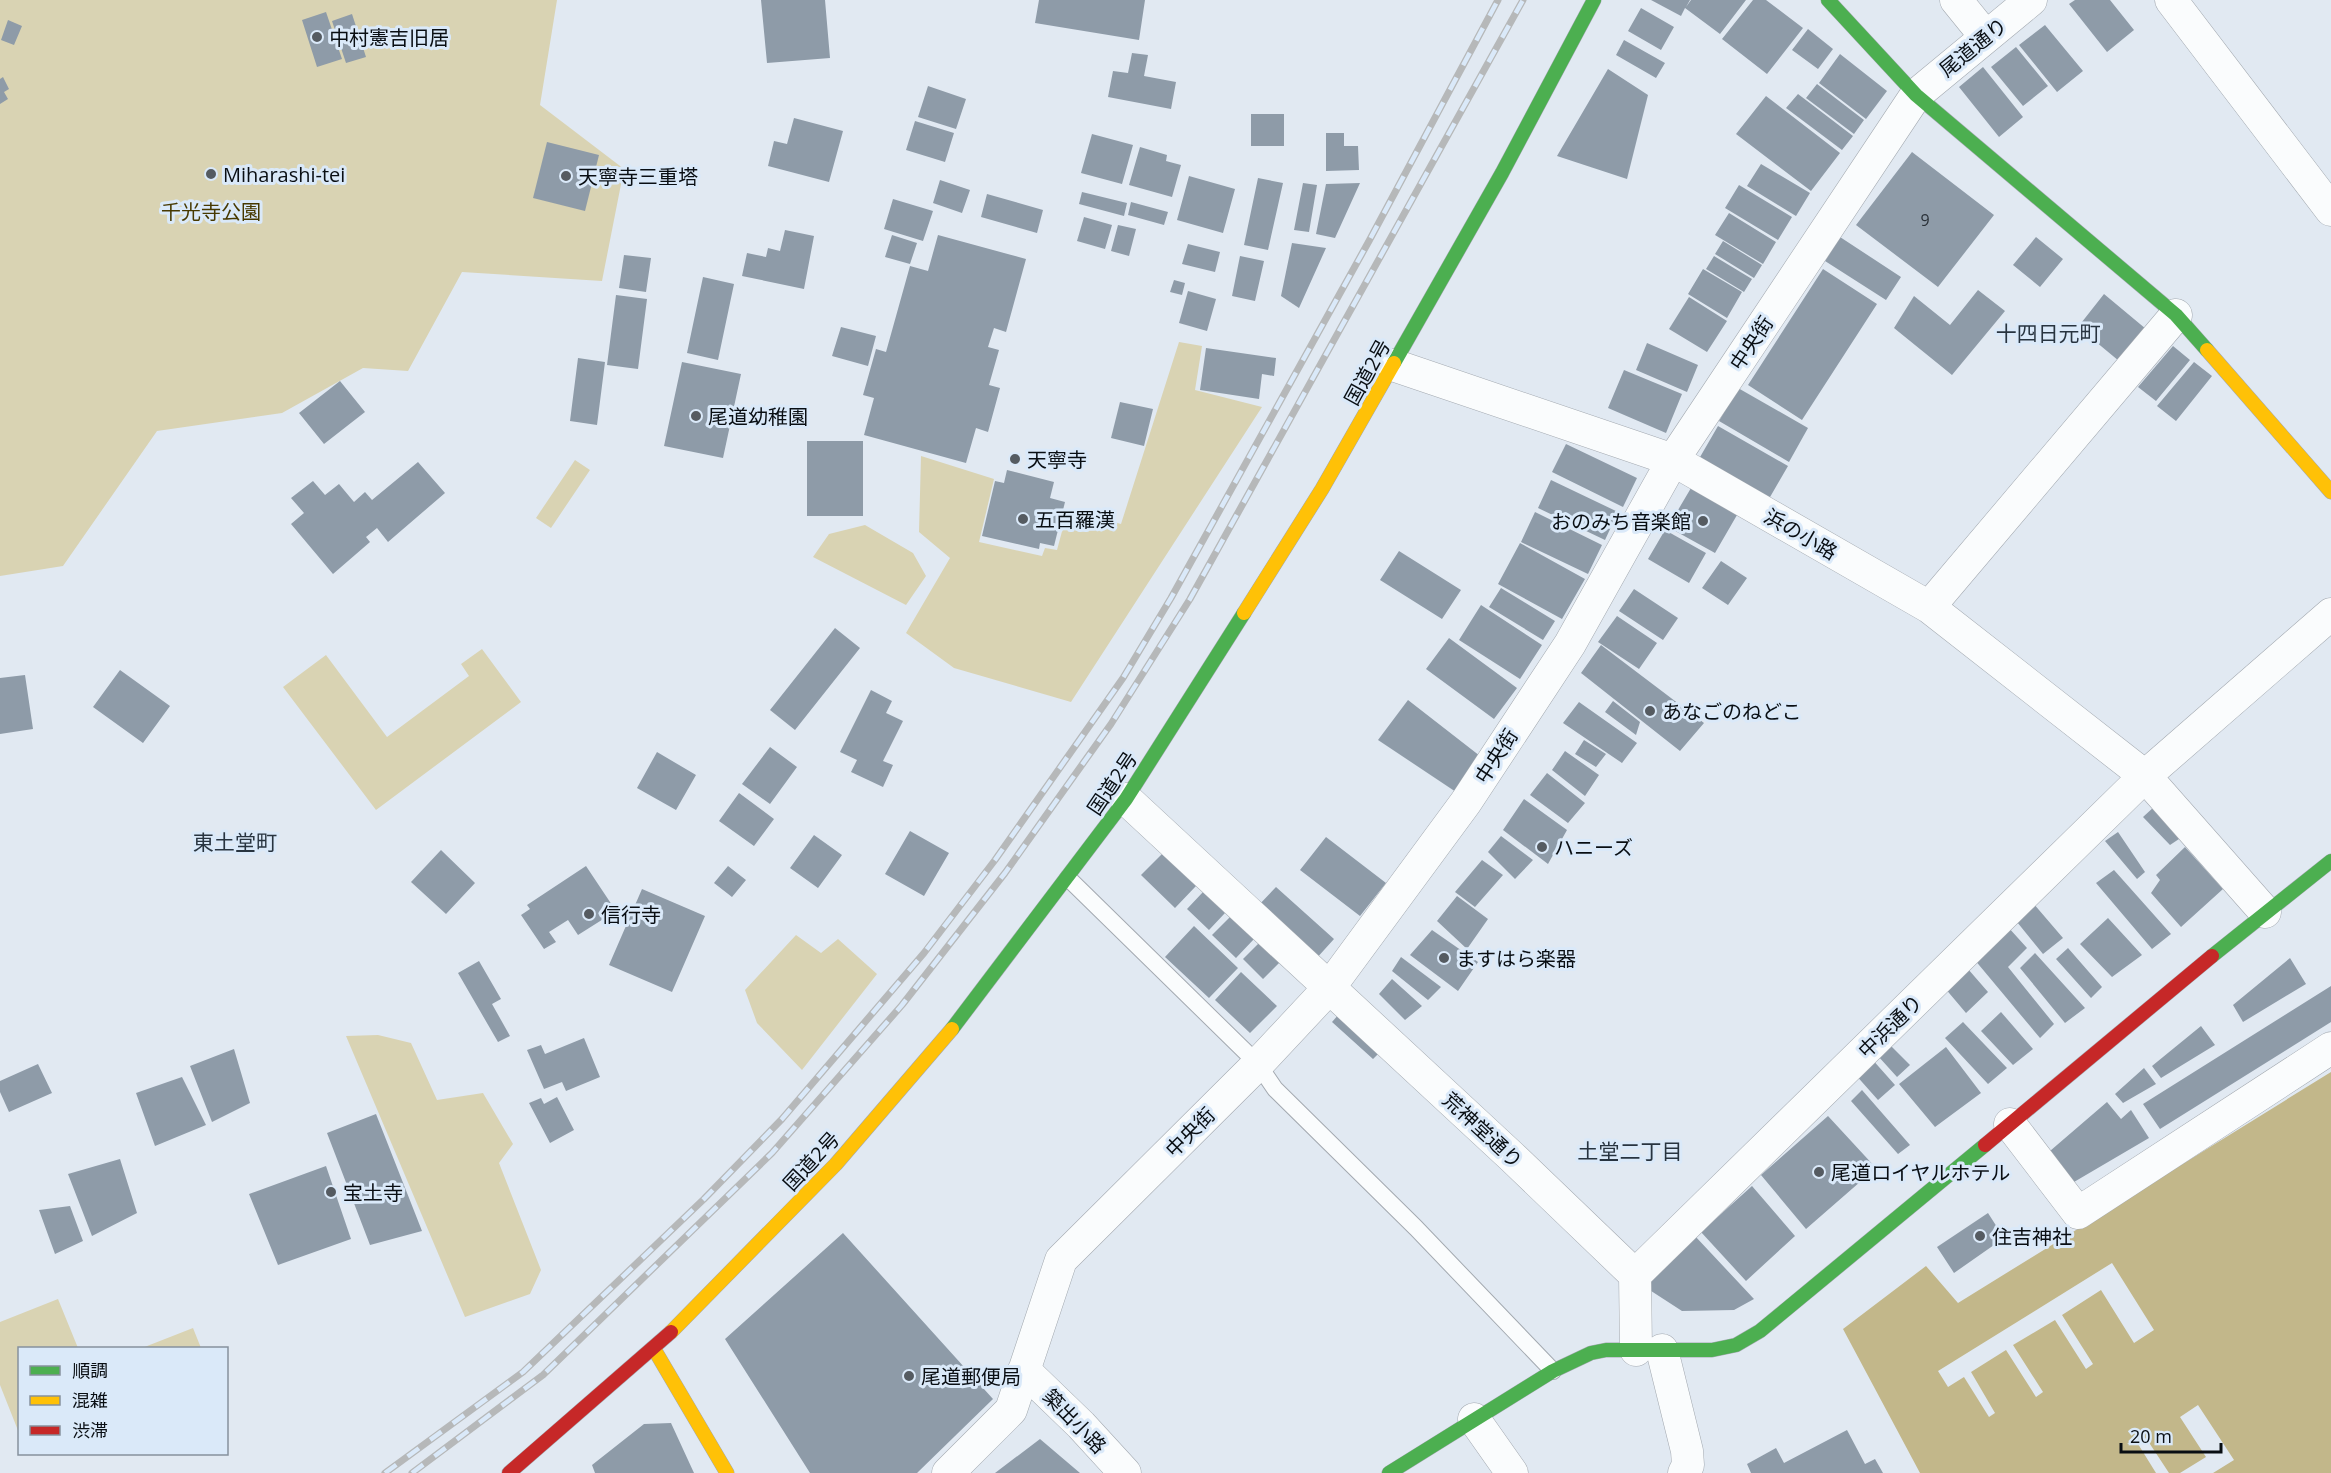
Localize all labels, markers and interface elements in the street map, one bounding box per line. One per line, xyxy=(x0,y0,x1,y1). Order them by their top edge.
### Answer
street label: 尾道通り xyxy=(1933,11,2013,83)
place label: 中村憲吉旧居 xyxy=(329,24,449,51)
marker: 中村憲吉旧居 xyxy=(310,30,324,44)
place label: Miharashi-tei xyxy=(223,161,345,188)
place label: 天寧寺三重塔 xyxy=(578,163,698,190)
marker: Miharashi-tei xyxy=(204,167,218,181)
marker: 天寧寺三重塔 xyxy=(559,169,573,183)
park label: 千光寺公園 xyxy=(161,198,261,225)
house number: 9 xyxy=(1920,209,1930,231)
street label: 中央街 xyxy=(1723,311,1779,375)
district label: 十四日元町 xyxy=(1996,319,2101,347)
street label: 国道2号 xyxy=(1338,334,1396,410)
place label: 尾道幼稚園 xyxy=(708,403,808,430)
marker: 尾道幼稚園 xyxy=(689,409,703,423)
place label: 天寧寺 xyxy=(1027,446,1087,473)
marker: 天寧寺 xyxy=(1008,452,1022,466)
street label: 浜の小路 xyxy=(1760,502,1842,566)
place label: 五百羅漢 xyxy=(1035,506,1115,533)
place label: おのみち音楽館 xyxy=(1551,508,1691,535)
marker: 五百羅漢 xyxy=(1016,512,1030,526)
marker: おのみち音楽館 xyxy=(1696,514,1710,528)
place label: あなごのねどこ xyxy=(1662,698,1801,725)
marker: あなごのねどこ xyxy=(1643,704,1657,718)
street label: 中央街 xyxy=(1468,723,1524,789)
street label: 国道2号 xyxy=(1081,746,1143,820)
district label: 東土堂町 xyxy=(193,828,277,856)
place label: ハニーズ xyxy=(1554,834,1633,861)
marker: ハニーズ xyxy=(1535,840,1549,854)
place label: 信行寺 xyxy=(601,901,661,928)
marker: 信行寺 xyxy=(582,907,596,921)
place label: ますはら楽器 xyxy=(1456,945,1576,972)
marker: ますはら楽器 xyxy=(1437,951,1451,965)
street label: 中浜通り xyxy=(1852,989,1928,1063)
street label: 荒神堂通り xyxy=(1437,1086,1529,1174)
street label: 中央街 xyxy=(1159,1101,1221,1163)
street label: 国道2号 xyxy=(777,1126,845,1196)
district label: 土堂二丁目 xyxy=(1578,1137,1683,1165)
place label: 尾道ロイヤルホテル xyxy=(1831,1159,2010,1186)
marker: 尾道ロイヤルホテル xyxy=(1812,1165,1826,1179)
place label: 宝土寺 xyxy=(343,1179,403,1206)
marker: 宝土寺 xyxy=(324,1185,338,1199)
place label: 住吉神社 xyxy=(1992,1223,2072,1250)
marker: 住吉神社 xyxy=(1973,1229,1987,1243)
legend xyxy=(18,1347,228,1455)
text: 順調 xyxy=(72,1358,108,1382)
place label: 尾道郵便局 xyxy=(921,1363,1021,1390)
marker: 尾道郵便局 xyxy=(902,1369,916,1383)
street label: 築出小路 xyxy=(1038,1383,1112,1459)
text: 混雑 xyxy=(72,1388,108,1412)
scale bar xyxy=(2121,1416,2222,1454)
text: 渋滞 xyxy=(72,1418,108,1442)
text: 20 m xyxy=(2130,1424,2172,1448)

